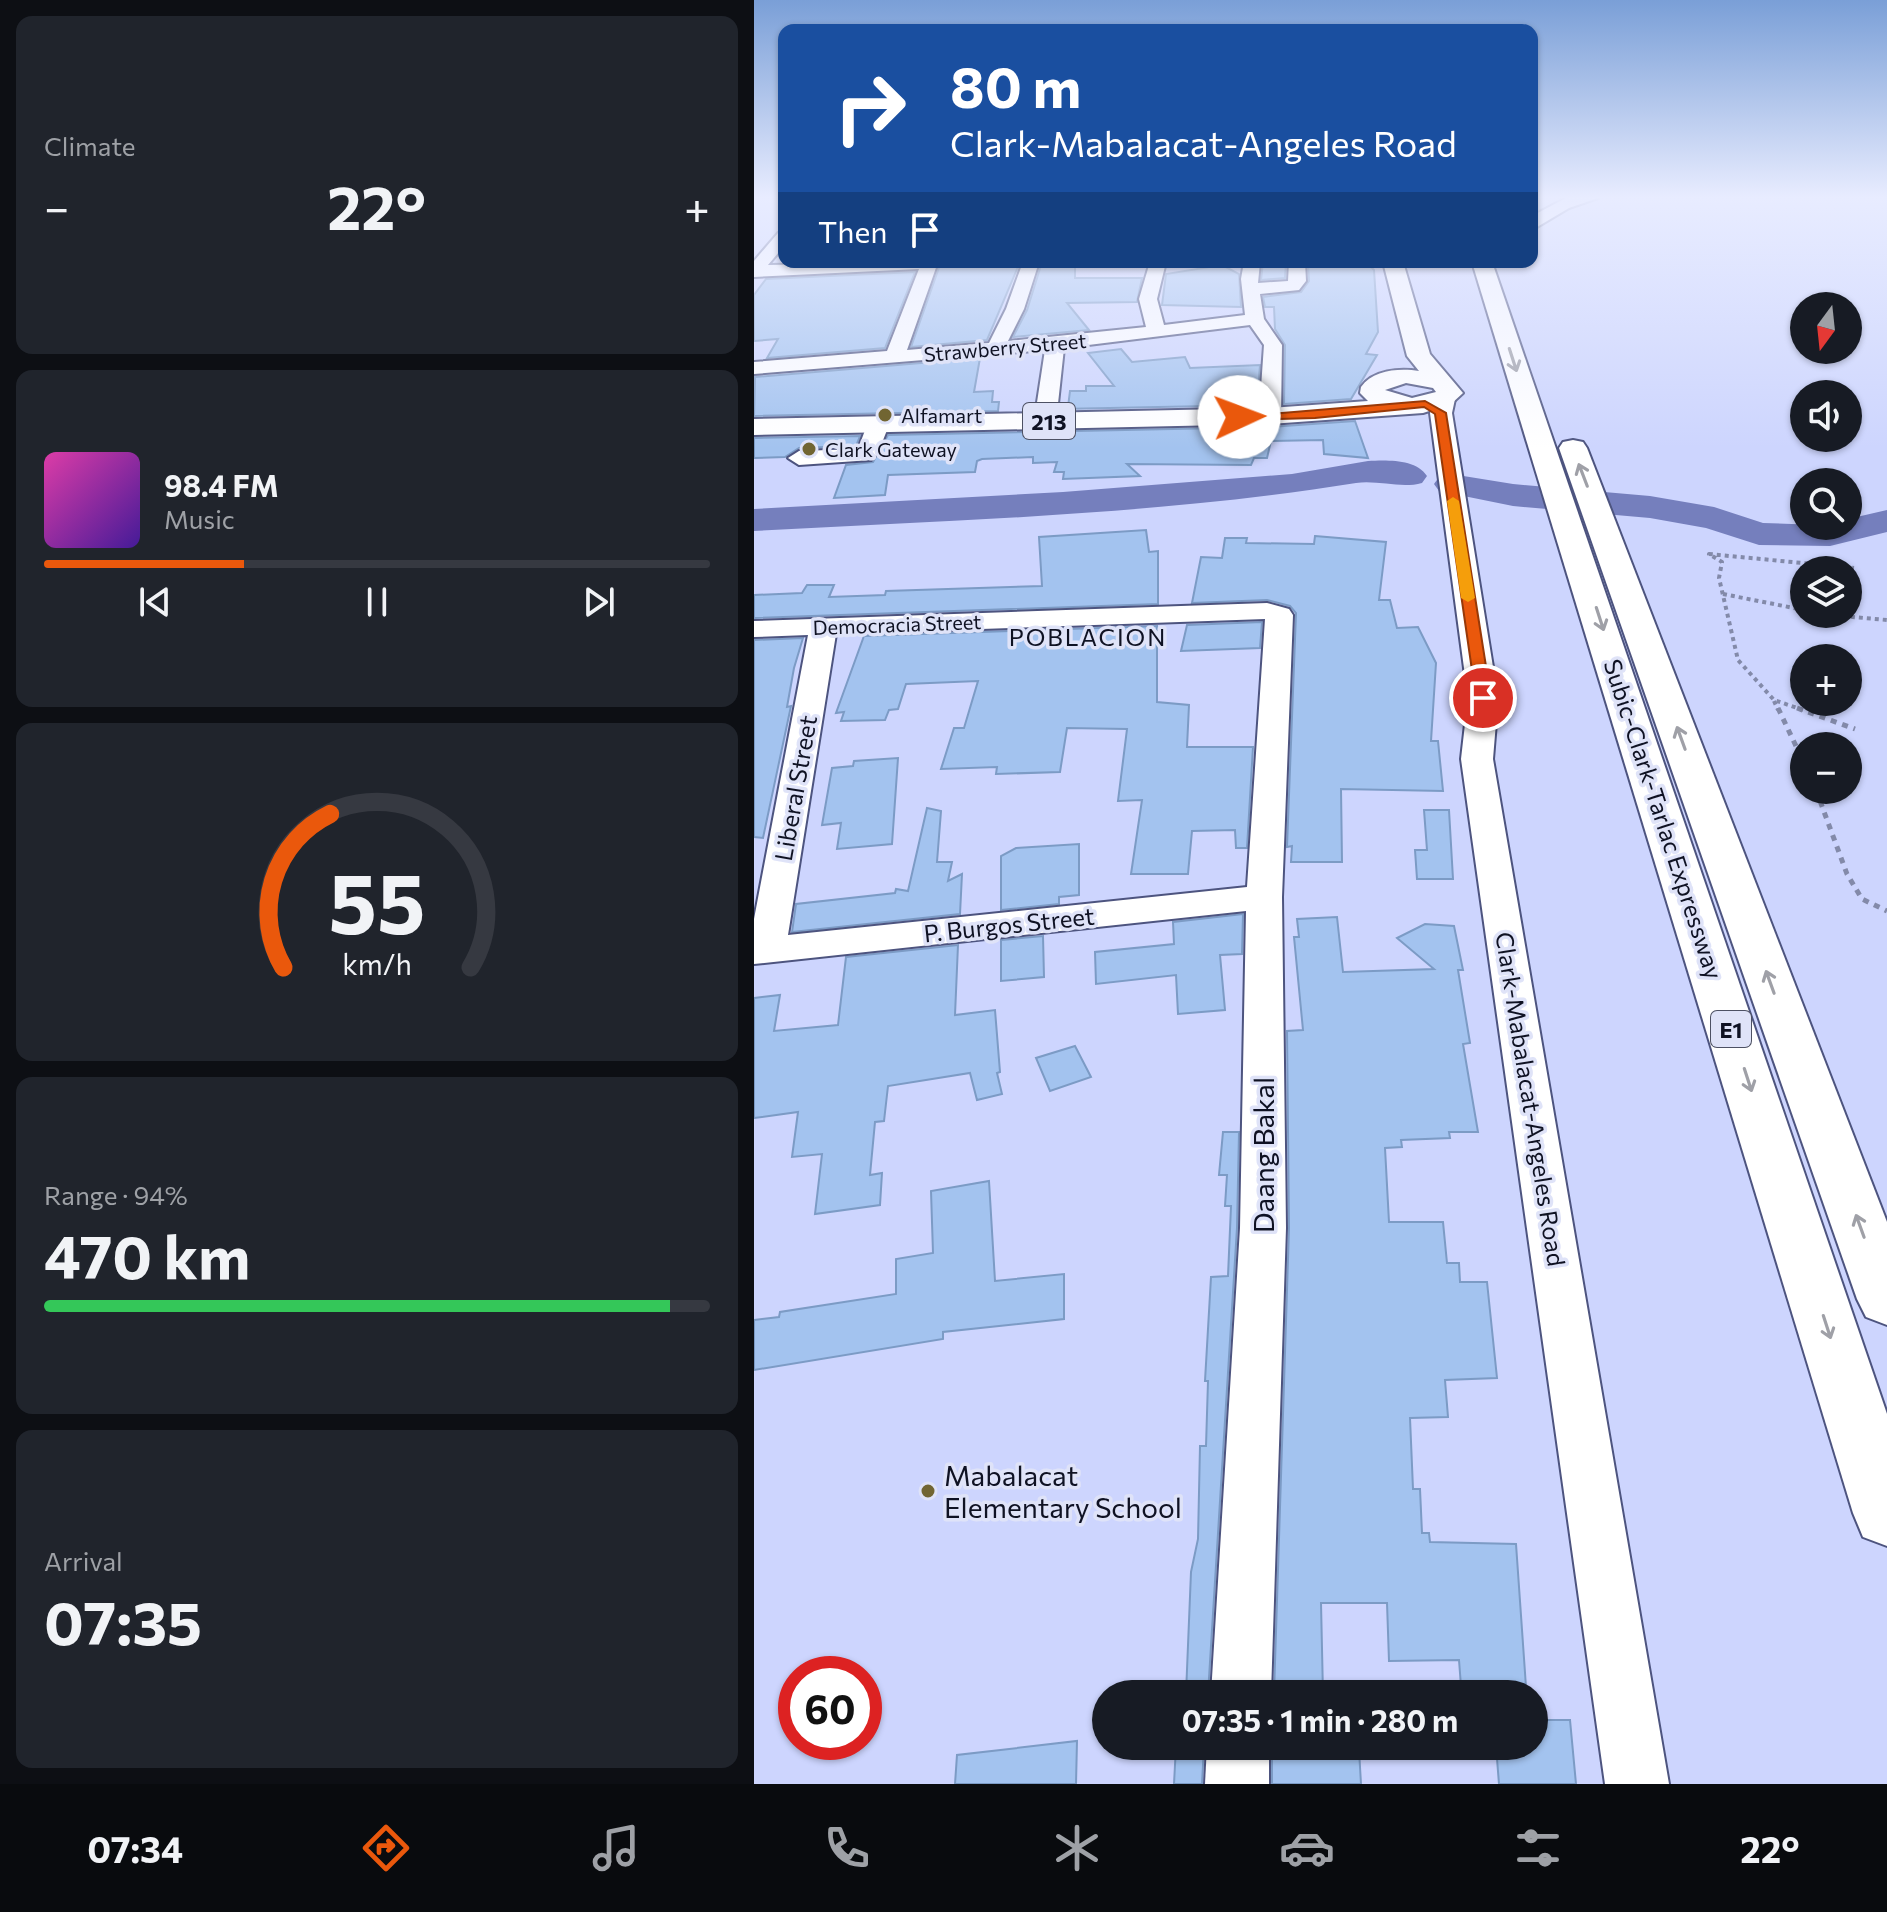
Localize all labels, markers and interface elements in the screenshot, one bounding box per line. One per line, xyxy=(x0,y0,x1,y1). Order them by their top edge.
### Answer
text: 80 m xyxy=(950,51,1081,120)
icon: right xyxy=(818,56,922,160)
text: Clark-Mabalacat-Angeles Road xyxy=(950,120,1457,164)
text: Climate xyxy=(44,130,136,161)
text: 22° xyxy=(327,169,426,242)
text: − xyxy=(44,179,69,233)
text: + xyxy=(684,179,710,233)
icon: arrive xyxy=(903,208,947,252)
text: Then xyxy=(818,212,887,249)
north arrow xyxy=(1790,292,1862,364)
map controls xyxy=(1790,292,1862,804)
street label: Strawberry Street xyxy=(923,328,1087,366)
one-way arrow xyxy=(1507,347,1522,372)
position arrow xyxy=(1197,375,1281,459)
button: sound xyxy=(1790,380,1862,452)
place label: Alfamart xyxy=(901,403,982,427)
road number: 213 xyxy=(1023,403,1075,439)
marker: Alfamart xyxy=(876,406,894,424)
place label: Clark Gateway xyxy=(825,437,957,461)
marker: Clark Gateway xyxy=(800,440,818,458)
one-way arrow xyxy=(1575,463,1589,487)
text: 98.4 FM xyxy=(164,466,279,503)
button: search xyxy=(1790,468,1862,540)
text: Music xyxy=(164,503,235,534)
button: layers xyxy=(1790,556,1862,628)
icon: previous xyxy=(133,580,177,624)
icon: pause xyxy=(355,580,399,624)
icon: next xyxy=(577,580,621,624)
one-way arrow xyxy=(1593,606,1608,631)
street label: Democracia Street xyxy=(812,609,982,639)
district label: POBLACION xyxy=(1009,622,1167,651)
button: + xyxy=(1790,644,1862,716)
street label: Subic-Clark-Tarlac Expressway xyxy=(1598,655,1730,983)
pin xyxy=(1449,664,1517,732)
icon: arrive xyxy=(1461,676,1505,720)
street label: Liberal Street xyxy=(768,713,822,863)
one-way arrow xyxy=(1672,726,1687,751)
button: − xyxy=(1790,732,1862,804)
text: 55 xyxy=(329,849,426,951)
street label: P. Burgos Street xyxy=(922,901,1096,947)
street label: Clark-Mabalacat-Angeles Road xyxy=(1490,930,1572,1268)
text: km/h xyxy=(342,946,412,981)
one-way arrow xyxy=(1762,970,1777,995)
road number: E1 xyxy=(1711,1011,1751,1047)
one-way arrow xyxy=(1742,1067,1756,1092)
street label: Daang Bakal xyxy=(1246,1077,1280,1233)
text: Range · 94% xyxy=(44,1179,188,1210)
one-way arrow xyxy=(1852,1214,1866,1239)
text: 470 km xyxy=(44,1218,250,1291)
one-way arrow xyxy=(1821,1315,1836,1340)
place label: Mabalacat Elementary School xyxy=(944,1458,1182,1524)
marker: Mabalacat Elementary School xyxy=(919,1482,937,1500)
text: Arrival xyxy=(44,1545,123,1576)
text: 07:35 xyxy=(44,1584,202,1657)
speed limit sign: 60 xyxy=(778,1656,882,1760)
text: 07:35 · 1 min · 280 m xyxy=(1182,1701,1458,1738)
icon: directions xyxy=(358,1820,414,1876)
icon: music xyxy=(588,1820,644,1876)
icon: phone xyxy=(819,1820,875,1876)
icon: climate xyxy=(1049,1820,1105,1876)
icon: car xyxy=(1279,1820,1335,1876)
icon: filters xyxy=(1510,1820,1566,1876)
text: 07:34 xyxy=(87,1826,183,1870)
text: 22° xyxy=(1740,1826,1800,1870)

